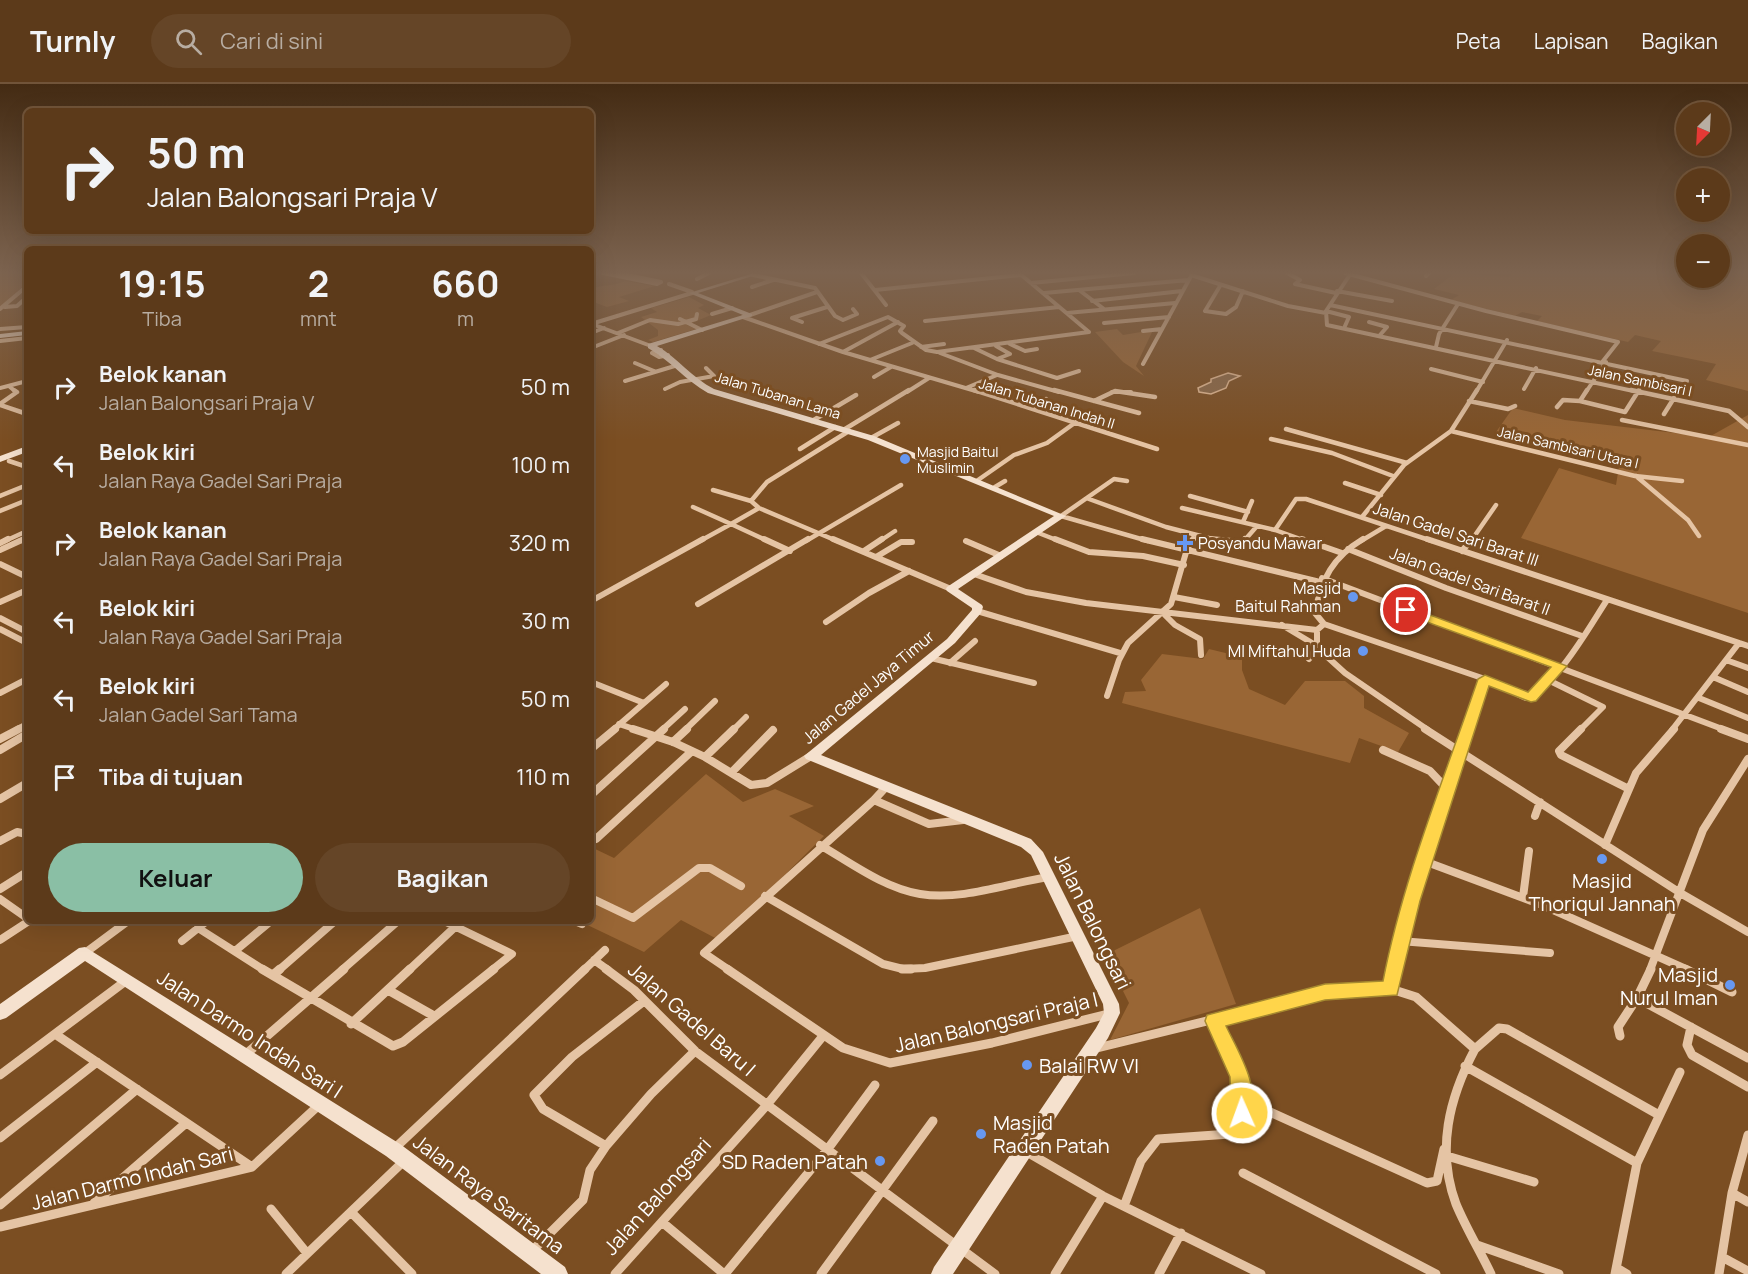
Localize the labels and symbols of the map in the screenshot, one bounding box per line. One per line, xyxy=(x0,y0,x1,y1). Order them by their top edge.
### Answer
north arrow xyxy=(1676,102,1730,156)
street label: Jalan Sambisari I xyxy=(1586,360,1694,400)
street label: Jalan Tubanan Lama xyxy=(713,367,843,423)
street label: Jalan Tubanan Indah II xyxy=(977,373,1117,433)
street label: Jalan Sambisari Utara I xyxy=(1496,422,1640,472)
place label: Masjid Baitul Muslimin xyxy=(917,442,999,477)
marker: Masjid Baitul Muslimin xyxy=(898,452,912,466)
street label: Jalan Gadel Sari Barat III xyxy=(1370,497,1542,571)
place label: Posyandu Mawar xyxy=(1198,532,1322,554)
marker: Posyandu Mawar xyxy=(1176,534,1194,552)
street label: Jalan Gadel Sari Barat II xyxy=(1387,542,1553,620)
place label: Masjid Baitul Rahman xyxy=(1235,577,1341,617)
pin xyxy=(1380,584,1431,635)
marker: Masjid Baitul Rahman xyxy=(1346,590,1360,604)
street label: Jalan Gadel Jaya Timur xyxy=(797,625,939,749)
place label: MI Miftahul Huda xyxy=(1228,640,1351,662)
marker: MI Miftahul Huda xyxy=(1356,644,1370,658)
street label: Jalan Balongsari xyxy=(1048,848,1138,994)
marker: Masjid Thoriqul Jannah xyxy=(1595,852,1609,866)
place label: Masjid Thoriqul Jannah xyxy=(1528,867,1676,917)
street label: Jalan Gadel Baru I xyxy=(623,956,761,1082)
place label: Masjid Nurul Iman xyxy=(1620,961,1718,1011)
street label: Jalan Darmo Indah Sari I xyxy=(152,964,348,1104)
marker: Masjid Nurul Iman xyxy=(1723,978,1737,992)
street label: Jalan Balongsari Praja I xyxy=(892,985,1100,1059)
place label: Balai RW VI xyxy=(1039,1052,1139,1079)
marker: Balai RW VI xyxy=(1020,1058,1034,1072)
position arrow xyxy=(1210,1081,1274,1145)
place label: Masjid Raden Patah xyxy=(993,1109,1110,1159)
marker: Masjid Raden Patah xyxy=(974,1127,988,1141)
street label: Jalan Raya Saritama xyxy=(408,1128,570,1260)
street label: Jalan Balongsari xyxy=(597,1132,717,1260)
street label: Jalan Darmo Indah Sari xyxy=(28,1140,236,1216)
place label: SD Raden Patah xyxy=(722,1148,868,1175)
marker: SD Raden Patah xyxy=(873,1154,887,1168)

